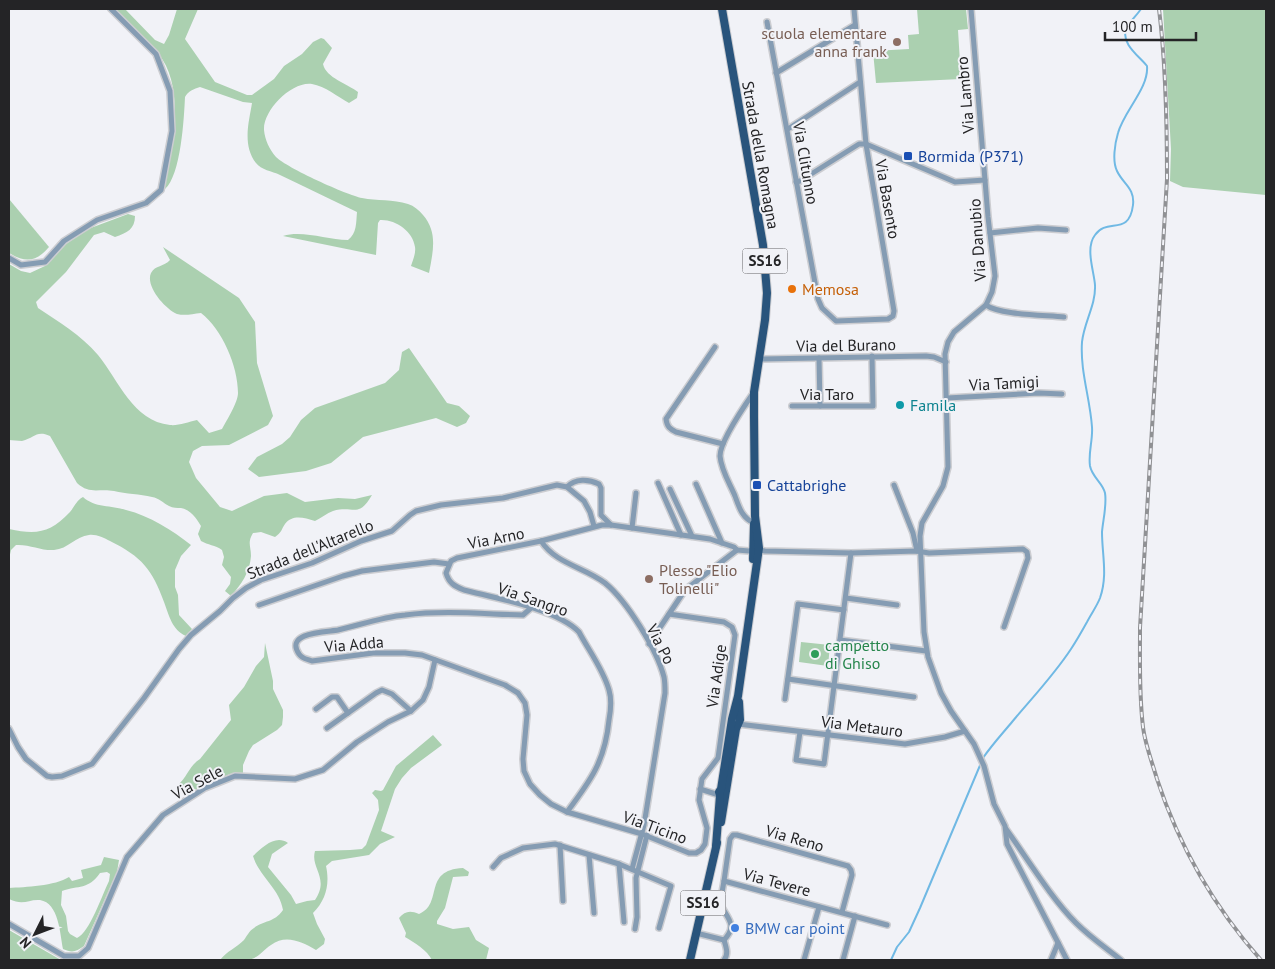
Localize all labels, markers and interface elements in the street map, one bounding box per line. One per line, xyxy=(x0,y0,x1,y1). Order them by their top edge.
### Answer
scale bar xyxy=(1105,10,1196,42)
text: 100 m xyxy=(1112,17,1153,36)
place label: scuola elementare anna frank xyxy=(761,23,887,61)
marker: scuola elementare anna frank xyxy=(891,36,903,48)
street label: Via Lambro xyxy=(952,56,978,135)
street label: Strada della Romagna xyxy=(738,79,784,231)
street label: Via Clitunno xyxy=(789,119,823,206)
place label: Bormida (P371) xyxy=(918,146,1024,166)
marker: Bormida (P371) xyxy=(902,150,914,162)
street label: Via Basento xyxy=(871,157,905,240)
street label: Via Danubio xyxy=(964,198,990,283)
road number: SS16 xyxy=(742,248,788,274)
place label: Memosa xyxy=(802,279,859,299)
marker: Memosa xyxy=(786,283,798,295)
street label: Via del Burano xyxy=(795,334,896,356)
street label: Via Tamigi xyxy=(967,371,1040,395)
street label: Via Taro xyxy=(799,384,854,404)
place label: Famila xyxy=(910,395,956,415)
marker: Famila xyxy=(894,399,906,411)
place label: Cattabrighe xyxy=(767,475,846,495)
marker: Cattabrighe xyxy=(751,479,763,491)
street label: Strada dell'Altarello xyxy=(244,515,376,583)
street label: Via Arno xyxy=(465,523,526,553)
place label: Plesso "Elio Tolinelli" xyxy=(659,560,737,598)
marker: Plesso "Elio Tolinelli" xyxy=(643,573,655,585)
street label: Via Sangro xyxy=(494,577,571,620)
street label: Via Po xyxy=(642,620,680,667)
street label: Via Adda xyxy=(322,631,385,657)
place label: campetto di Ghiso xyxy=(825,635,889,673)
street label: Via Adige xyxy=(702,643,730,710)
marker: campetto di Ghiso xyxy=(809,648,821,660)
street label: Via Metauro xyxy=(819,711,904,741)
street label: Via Sele xyxy=(167,760,226,804)
street label: Via Ticino xyxy=(619,806,690,848)
street label: Via Reno xyxy=(763,820,826,856)
street label: Via Tevere xyxy=(740,863,813,901)
road number: SS16 xyxy=(680,890,726,916)
north arrow xyxy=(10,909,60,959)
place label: BMW car point xyxy=(745,918,845,938)
marker: BMW car point xyxy=(729,922,741,934)
text: N xyxy=(16,933,35,952)

